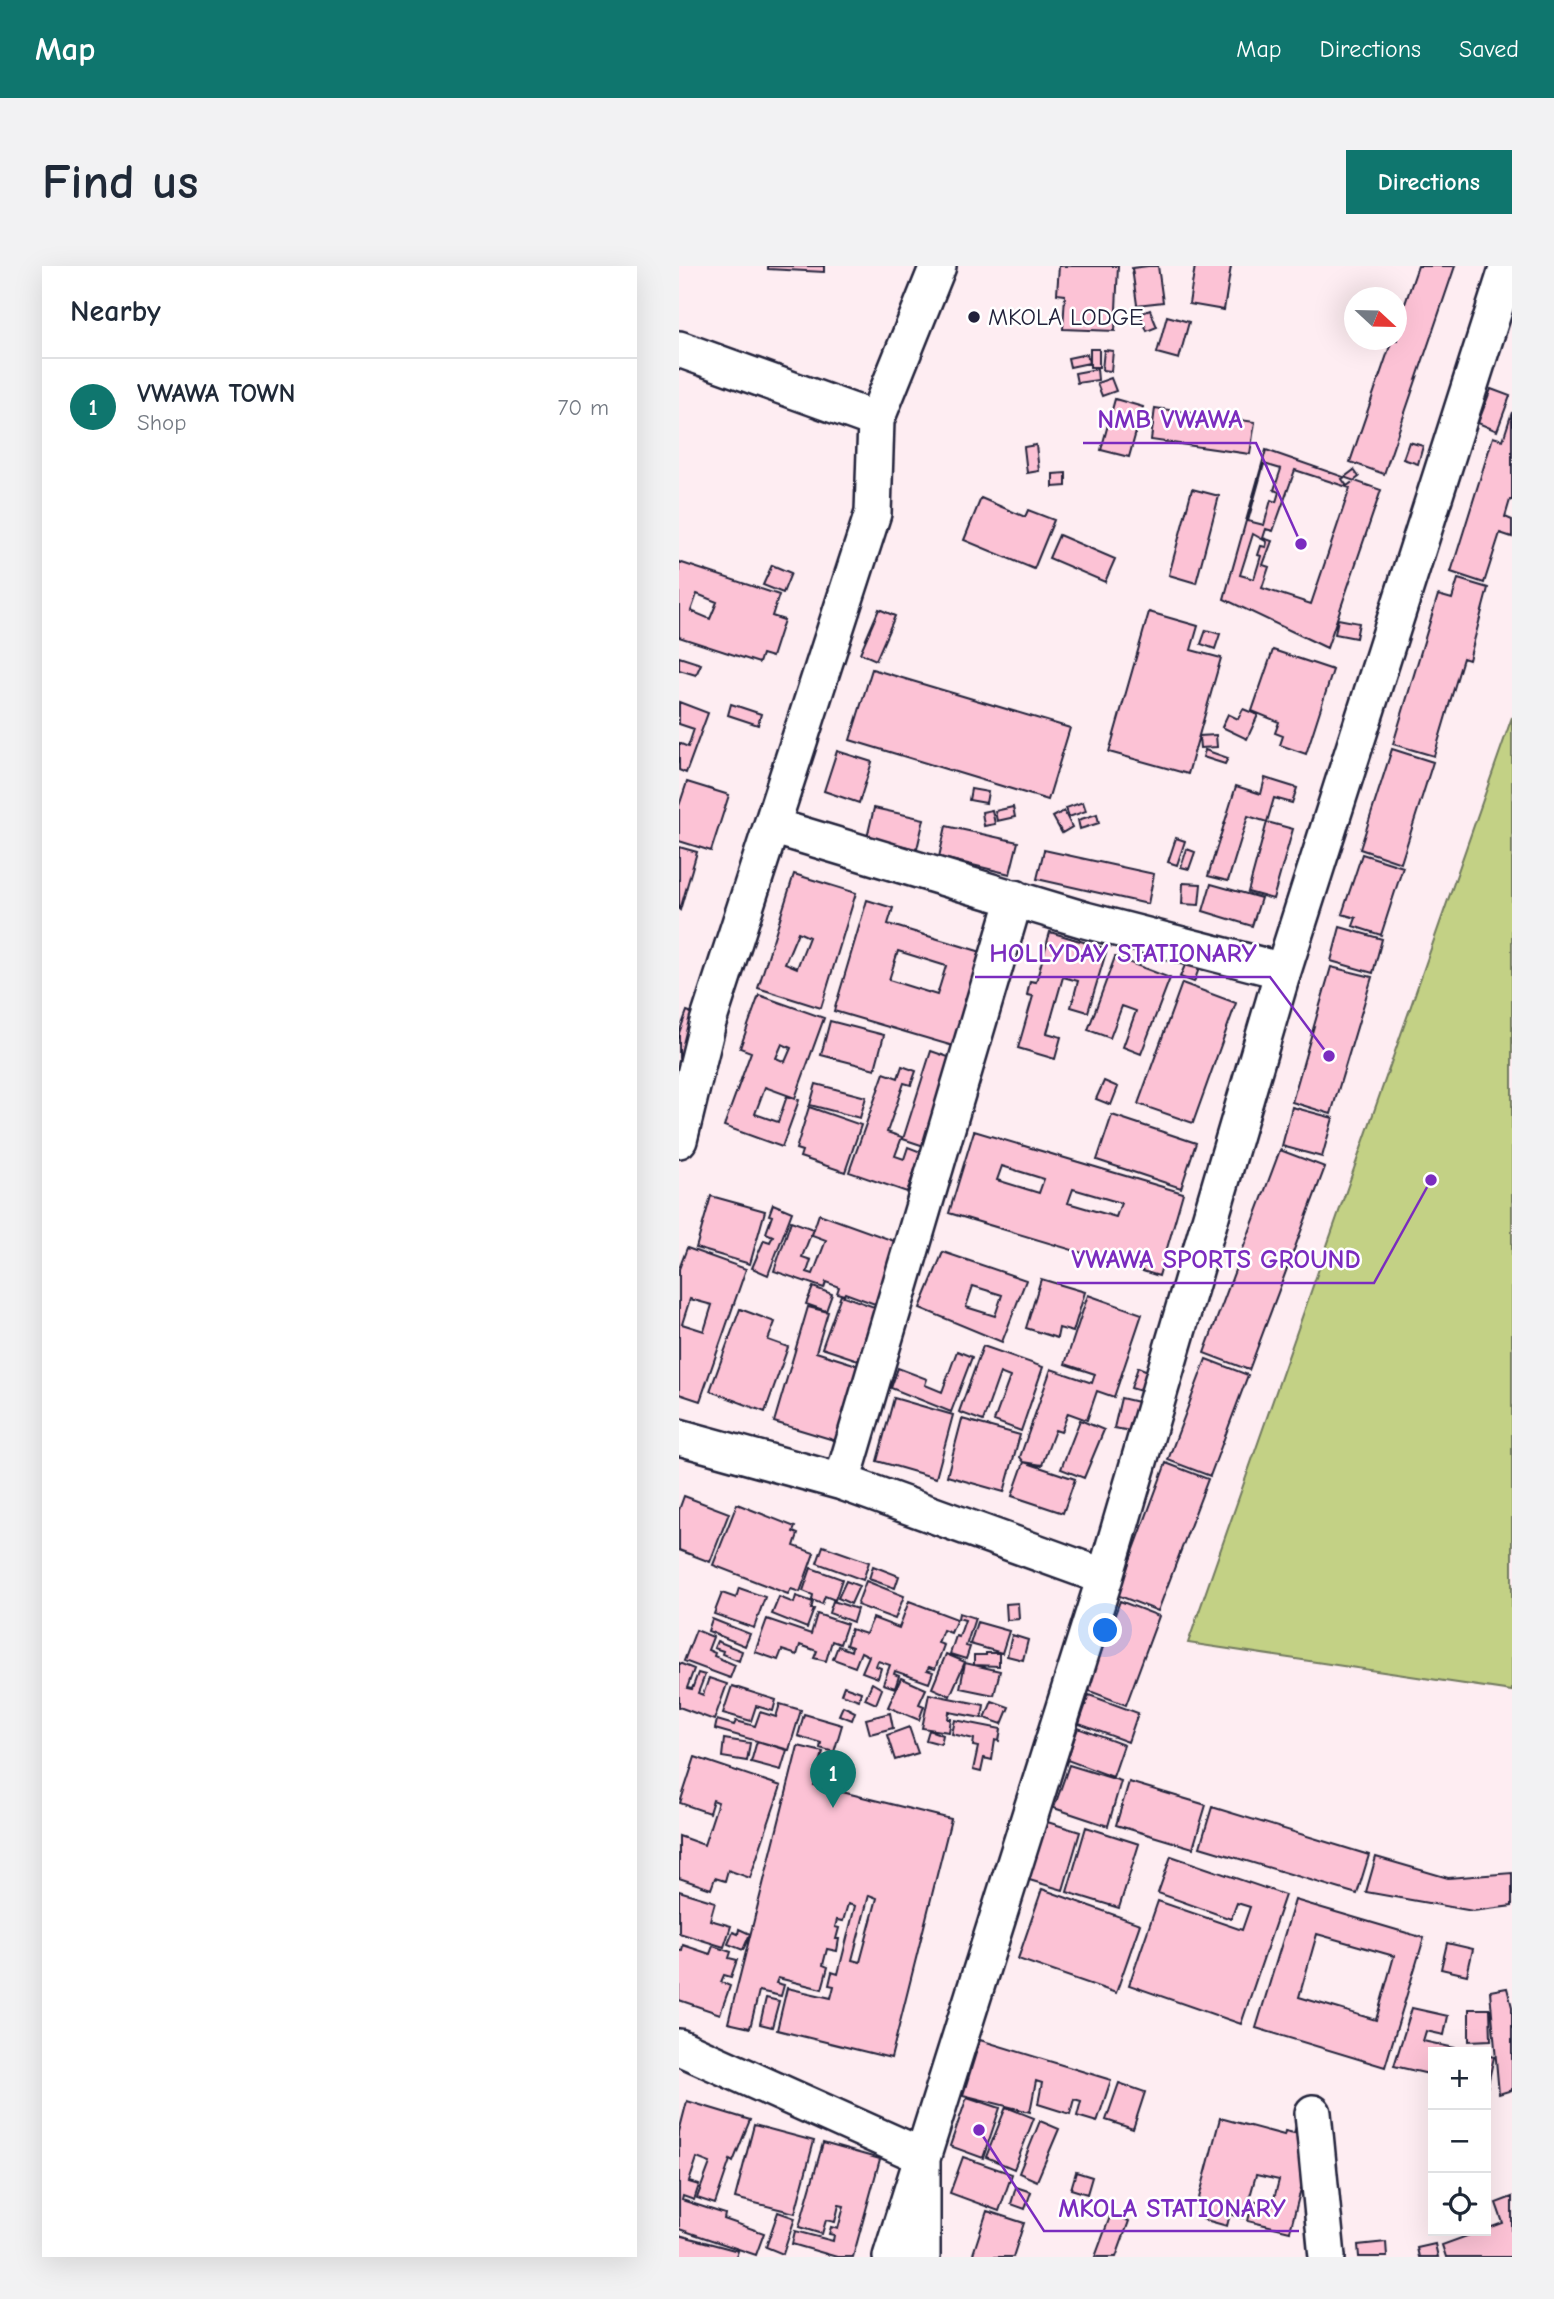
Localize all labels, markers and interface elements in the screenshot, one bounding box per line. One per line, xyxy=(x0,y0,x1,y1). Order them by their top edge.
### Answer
text: Map xyxy=(35,30,96,68)
text: Map xyxy=(1236,35,1282,63)
text: Directions xyxy=(1320,35,1421,63)
text: Saved xyxy=(1459,35,1519,63)
button: Directions xyxy=(1346,150,1512,214)
text: Find us xyxy=(42,154,198,210)
north arrow xyxy=(1344,287,1407,350)
text: Nearby xyxy=(70,294,161,329)
place label: MKOLA LODGE xyxy=(988,303,1143,331)
marker: MKOLA LODGE xyxy=(966,309,982,325)
text: VWAWA TOWN xyxy=(137,379,296,409)
text: 1 xyxy=(88,394,98,421)
text: 70 m xyxy=(557,394,609,421)
callout: NMB VWAWA xyxy=(1083,396,1256,443)
text: NMB VWAWA xyxy=(1097,405,1243,435)
text: Shop xyxy=(137,409,186,436)
callout: HOLLYDAY STATIONARY xyxy=(975,930,1270,977)
text: HOLLYDAY STATIONARY xyxy=(989,939,1258,969)
callout: VWAWA SPORTS GROUND xyxy=(1057,1236,1374,1283)
text: VWAWA SPORTS GROUND xyxy=(1071,1245,1361,1275)
your location xyxy=(1088,1613,1122,1647)
pin: 1 xyxy=(810,1750,856,1808)
map controls xyxy=(1428,2047,1491,2236)
button: + xyxy=(1428,2047,1491,2110)
button: − xyxy=(1428,2110,1491,2173)
button: locate xyxy=(1428,2173,1491,2236)
callout: MKOLA STATIONARY xyxy=(1044,2184,1299,2231)
text: MKOLA STATIONARY xyxy=(1058,2194,1287,2224)

